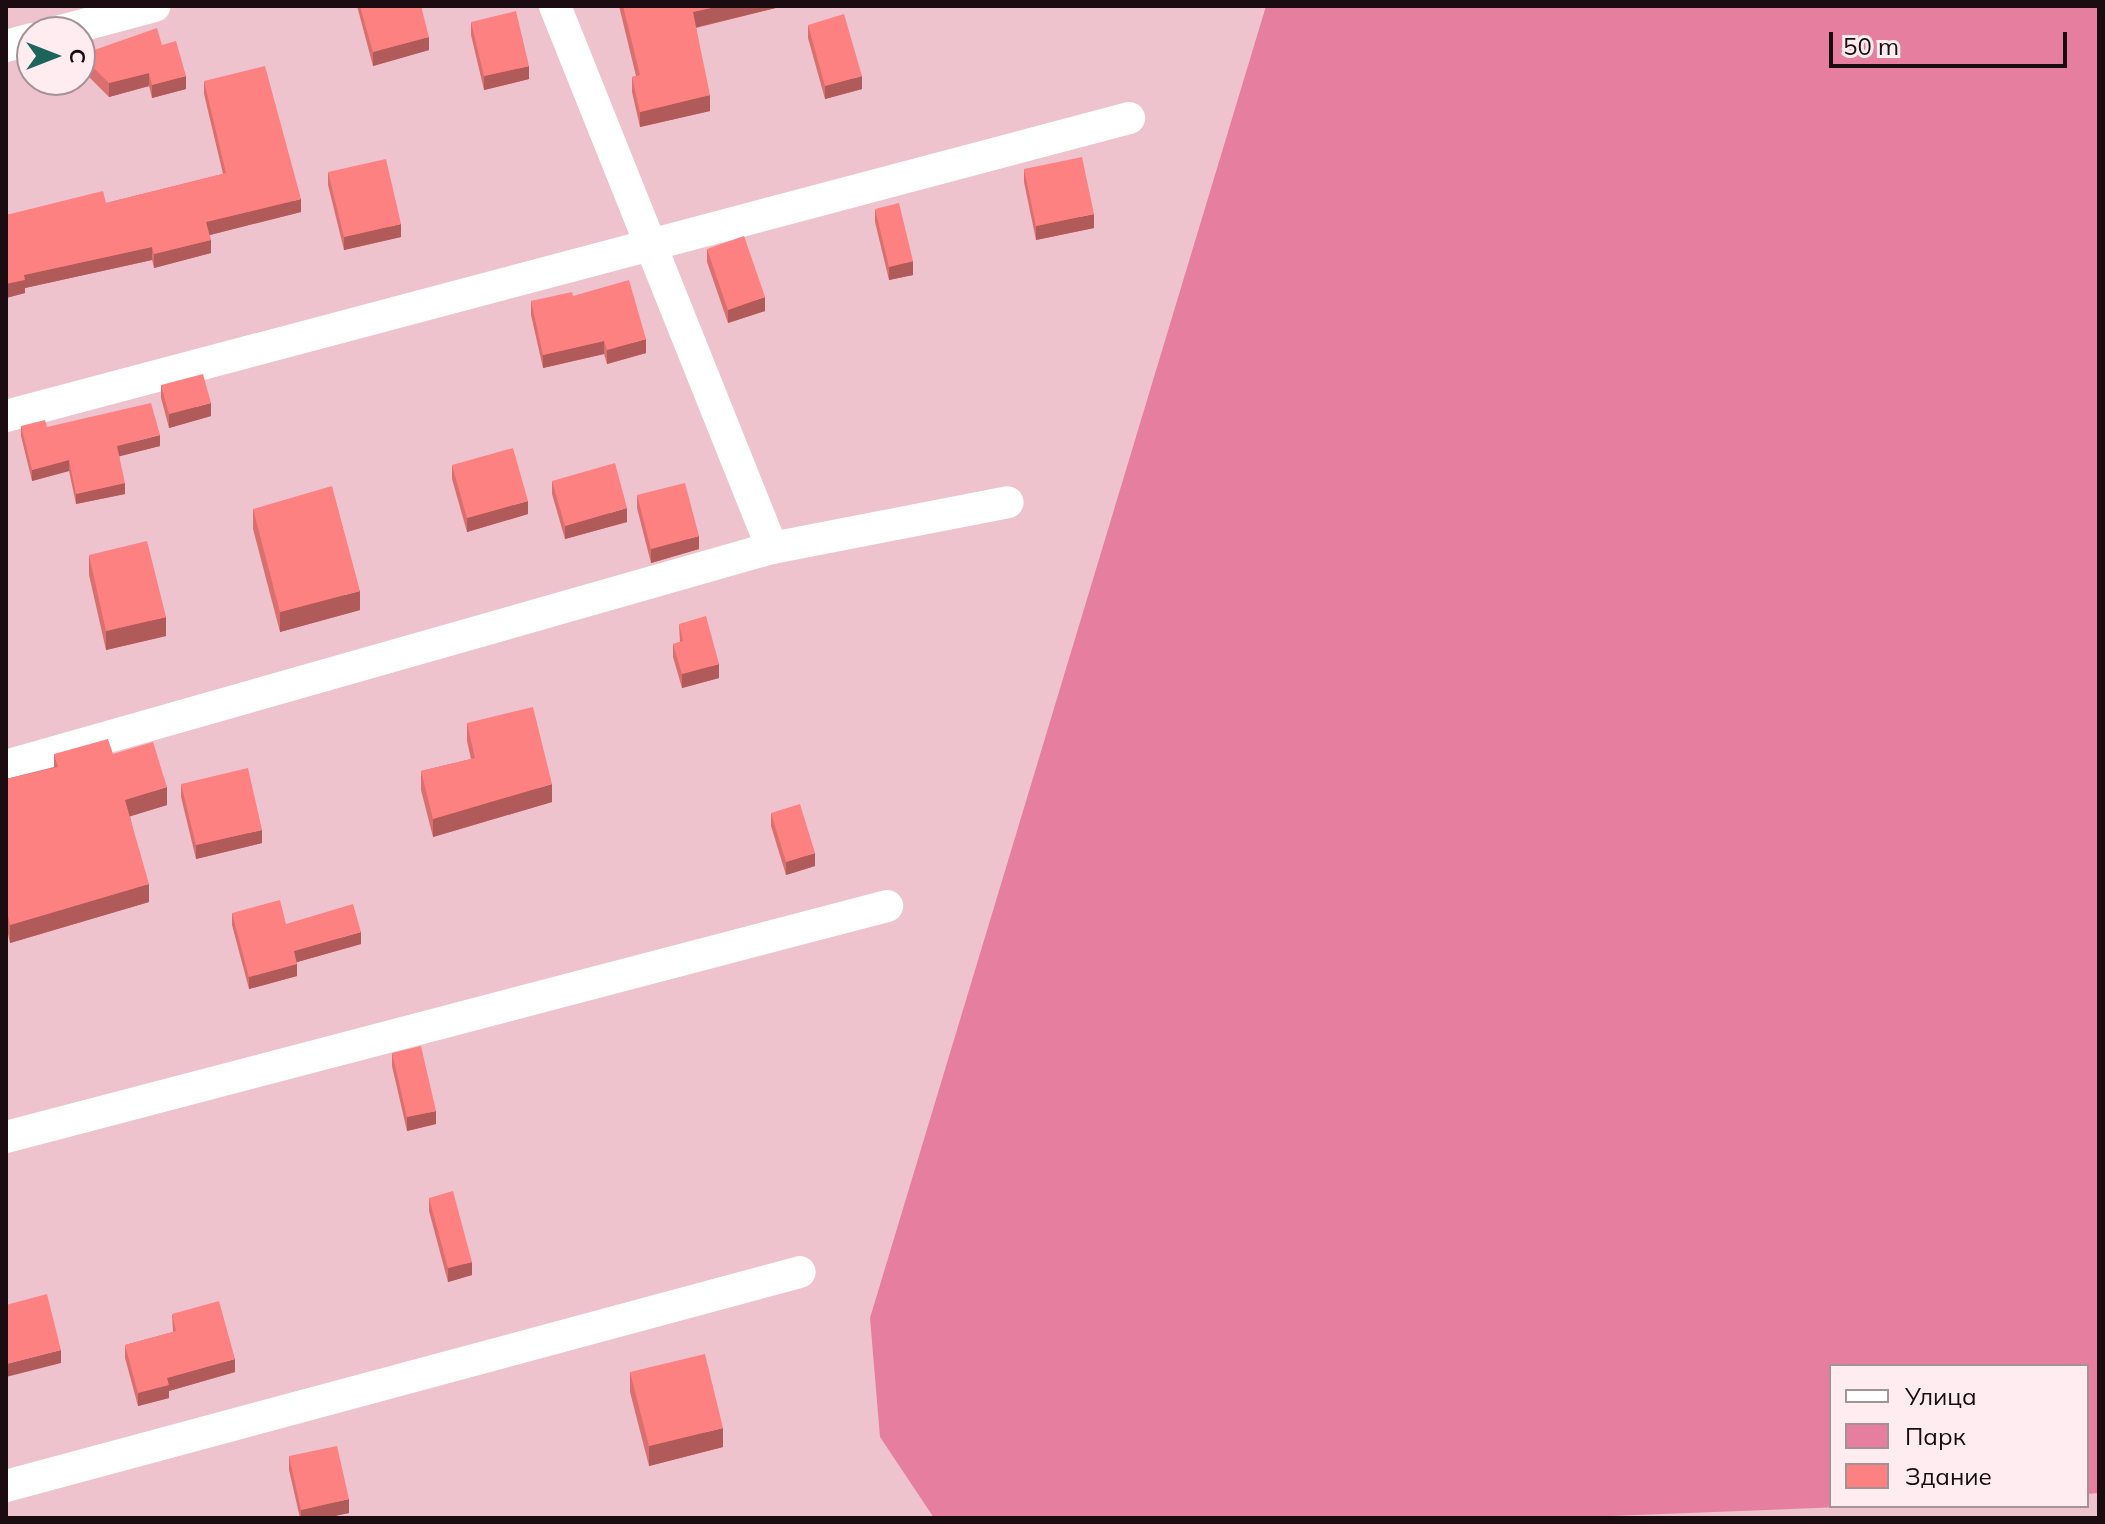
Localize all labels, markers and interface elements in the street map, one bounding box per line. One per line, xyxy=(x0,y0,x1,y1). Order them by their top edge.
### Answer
north arrow xyxy=(16,16,96,96)
scale bar xyxy=(1833,16,2071,66)
text: 50 m xyxy=(1843,31,1899,61)
text: С xyxy=(64,48,92,64)
legend xyxy=(1829,1364,2089,1508)
text: Улица xyxy=(1905,1381,1977,1411)
text: Парк xyxy=(1905,1421,1966,1451)
text: Здание xyxy=(1905,1461,1992,1491)

